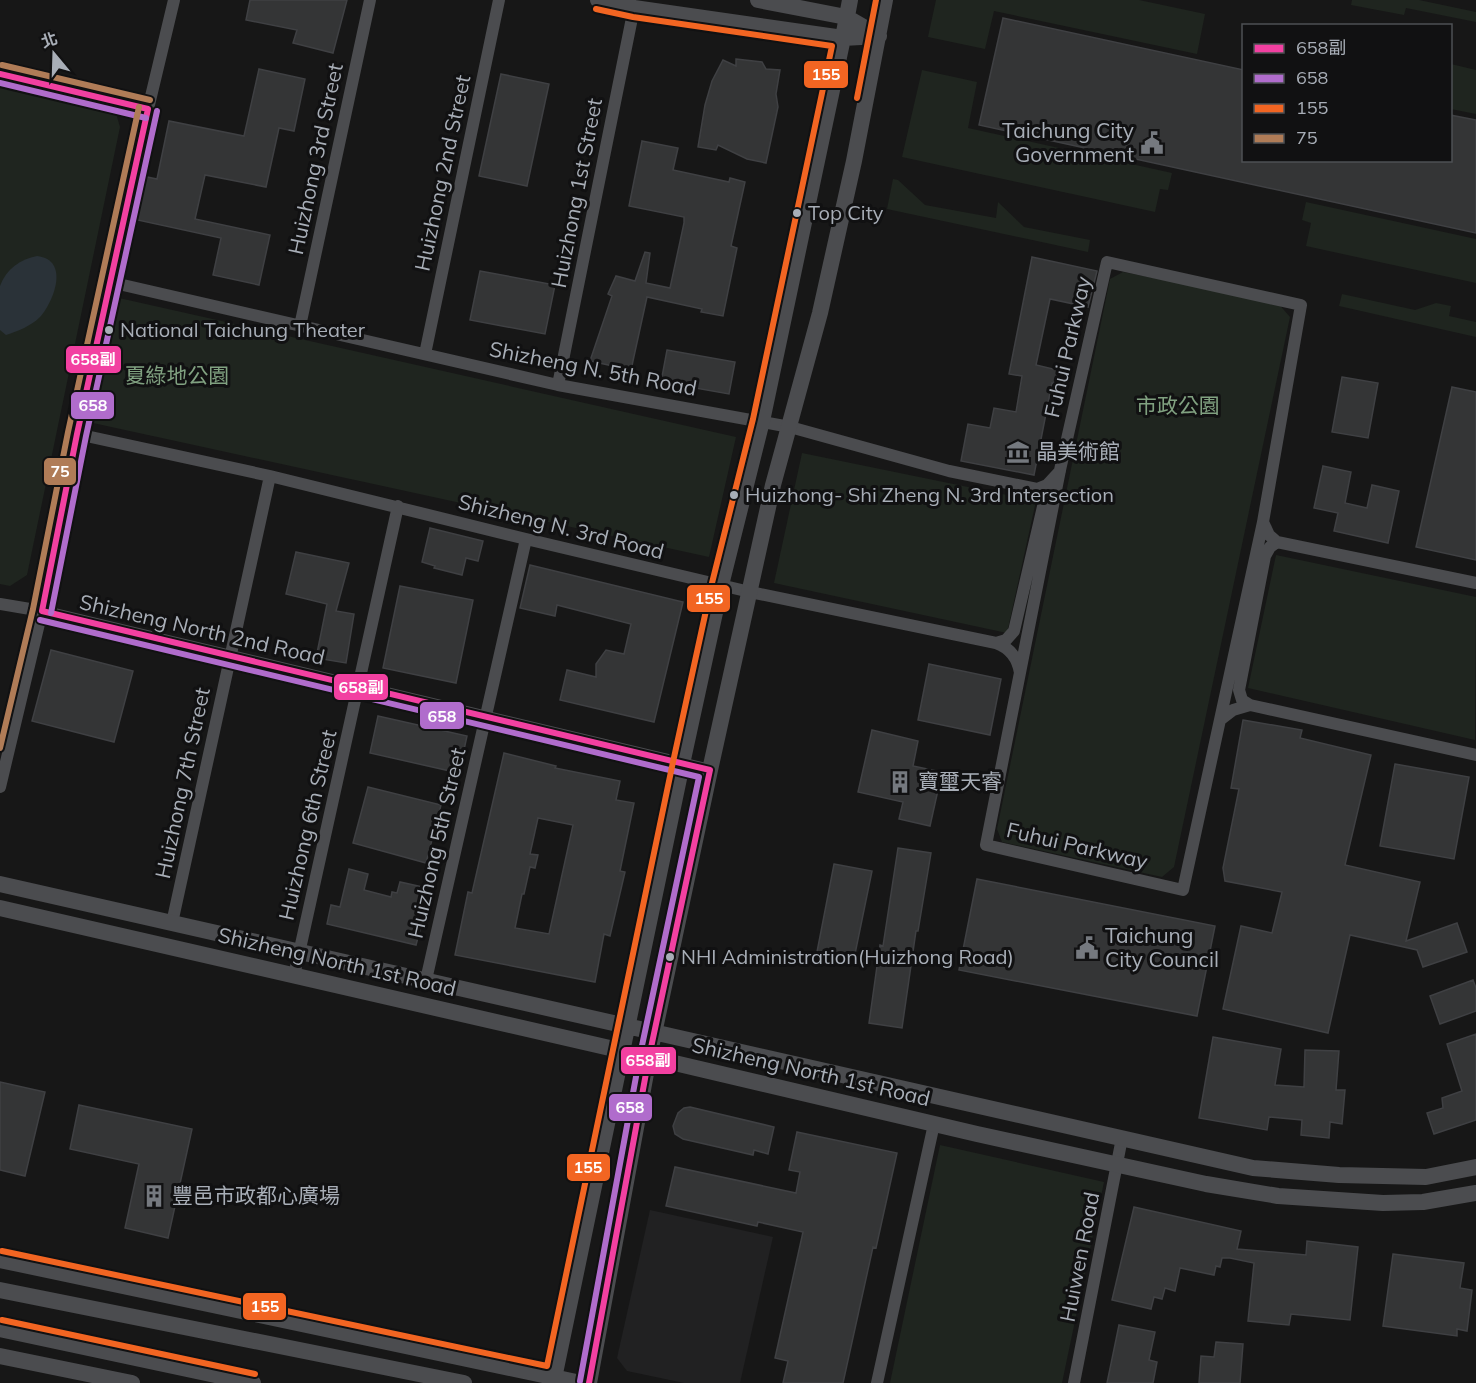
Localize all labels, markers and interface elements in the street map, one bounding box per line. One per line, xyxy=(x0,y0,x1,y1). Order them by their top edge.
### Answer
north arrow xyxy=(24,24,84,84)
legend xyxy=(1242,24,1452,162)
text: 北 xyxy=(38,28,60,52)
text: 658副 xyxy=(1296,36,1346,59)
line badge: 155 xyxy=(803,60,849,89)
street label: Huizhong 3rd Street xyxy=(282,61,348,257)
text: 155 xyxy=(812,64,841,84)
text: 658 xyxy=(1296,66,1328,89)
street label: Huizhong 2nd Street xyxy=(409,72,476,273)
street label: Huizhong 1st Street xyxy=(545,96,607,290)
text: 155 xyxy=(1296,96,1329,119)
place label: Taichung City Government xyxy=(1002,117,1134,167)
text: 75 xyxy=(1296,126,1318,149)
public building icon: Taichung City Government xyxy=(1139,130,1165,156)
place label: Top City xyxy=(808,200,884,225)
marker: Top City xyxy=(791,207,803,219)
street label: Fuhui Parkway xyxy=(1038,274,1096,420)
place label: National Taichung Theater xyxy=(120,317,366,342)
marker: National Taichung Theater xyxy=(103,324,115,336)
street label: Shizheng N. 5th Road xyxy=(487,335,699,401)
line badge: 658副 xyxy=(65,345,122,374)
text: 658副 xyxy=(71,349,115,369)
park label: 夏綠地公園 xyxy=(125,362,230,388)
line badge: 658 xyxy=(70,391,115,420)
park label: 市政公園 xyxy=(1136,392,1220,418)
text: 658 xyxy=(79,395,108,415)
place label: 晶美術館 xyxy=(1036,438,1120,464)
museum icon: 晶美術館 xyxy=(1005,439,1031,465)
line badge: 75 xyxy=(43,457,77,486)
text: 75 xyxy=(50,461,70,481)
place label: Huizhong- Shi Zheng N. 3rd Intersection xyxy=(745,482,1114,507)
street label: Shizheng N. 3rd Road xyxy=(456,488,667,564)
marker: Huizhong- Shi Zheng N. 3rd Intersection xyxy=(728,489,740,501)
line badge: 155 xyxy=(686,584,731,613)
street label: Shizheng North 2nd Road xyxy=(77,588,327,670)
text: 155 xyxy=(695,588,724,608)
line badge: 658副 xyxy=(333,673,389,701)
text: 658副 xyxy=(339,677,383,697)
street label: Huizhong 7th Street xyxy=(149,685,215,881)
line badge: 658 xyxy=(419,701,465,730)
text: 658 xyxy=(428,706,457,726)
street label: Huizhong 6th Street xyxy=(272,727,342,923)
street label: Huizhong 5th Street xyxy=(401,745,471,941)
place label: 寶璽天睿 xyxy=(918,768,1002,794)
building icon: 寶璽天睿 xyxy=(887,769,913,795)
street label: Fuhui Parkway xyxy=(1004,816,1150,874)
street label: Shizheng North 1st Road xyxy=(216,921,459,1001)
place label: Taichung City Council xyxy=(1105,922,1219,972)
public building icon: Taichung City Council xyxy=(1074,935,1100,961)
place label: NHI Administration(Huizhong Road) xyxy=(681,944,1014,969)
marker: NHI Administration(Huizhong Road) xyxy=(664,951,676,963)
street label: Shizheng North 1st Road xyxy=(690,1031,933,1111)
line badge: 658副 xyxy=(620,1046,677,1075)
text: 658副 xyxy=(626,1050,670,1070)
line badge: 658 xyxy=(608,1093,653,1122)
text: 658 xyxy=(616,1097,645,1117)
line badge: 155 xyxy=(566,1153,611,1182)
text: 155 xyxy=(574,1157,603,1177)
place label: 豐邑市政都心廣場 xyxy=(172,1182,340,1208)
building icon: 豐邑市政都心廣場 xyxy=(141,1183,167,1209)
street label: Huiwen Road xyxy=(1054,1190,1104,1324)
line badge: 155 xyxy=(242,1292,287,1321)
text: 155 xyxy=(251,1296,280,1316)

